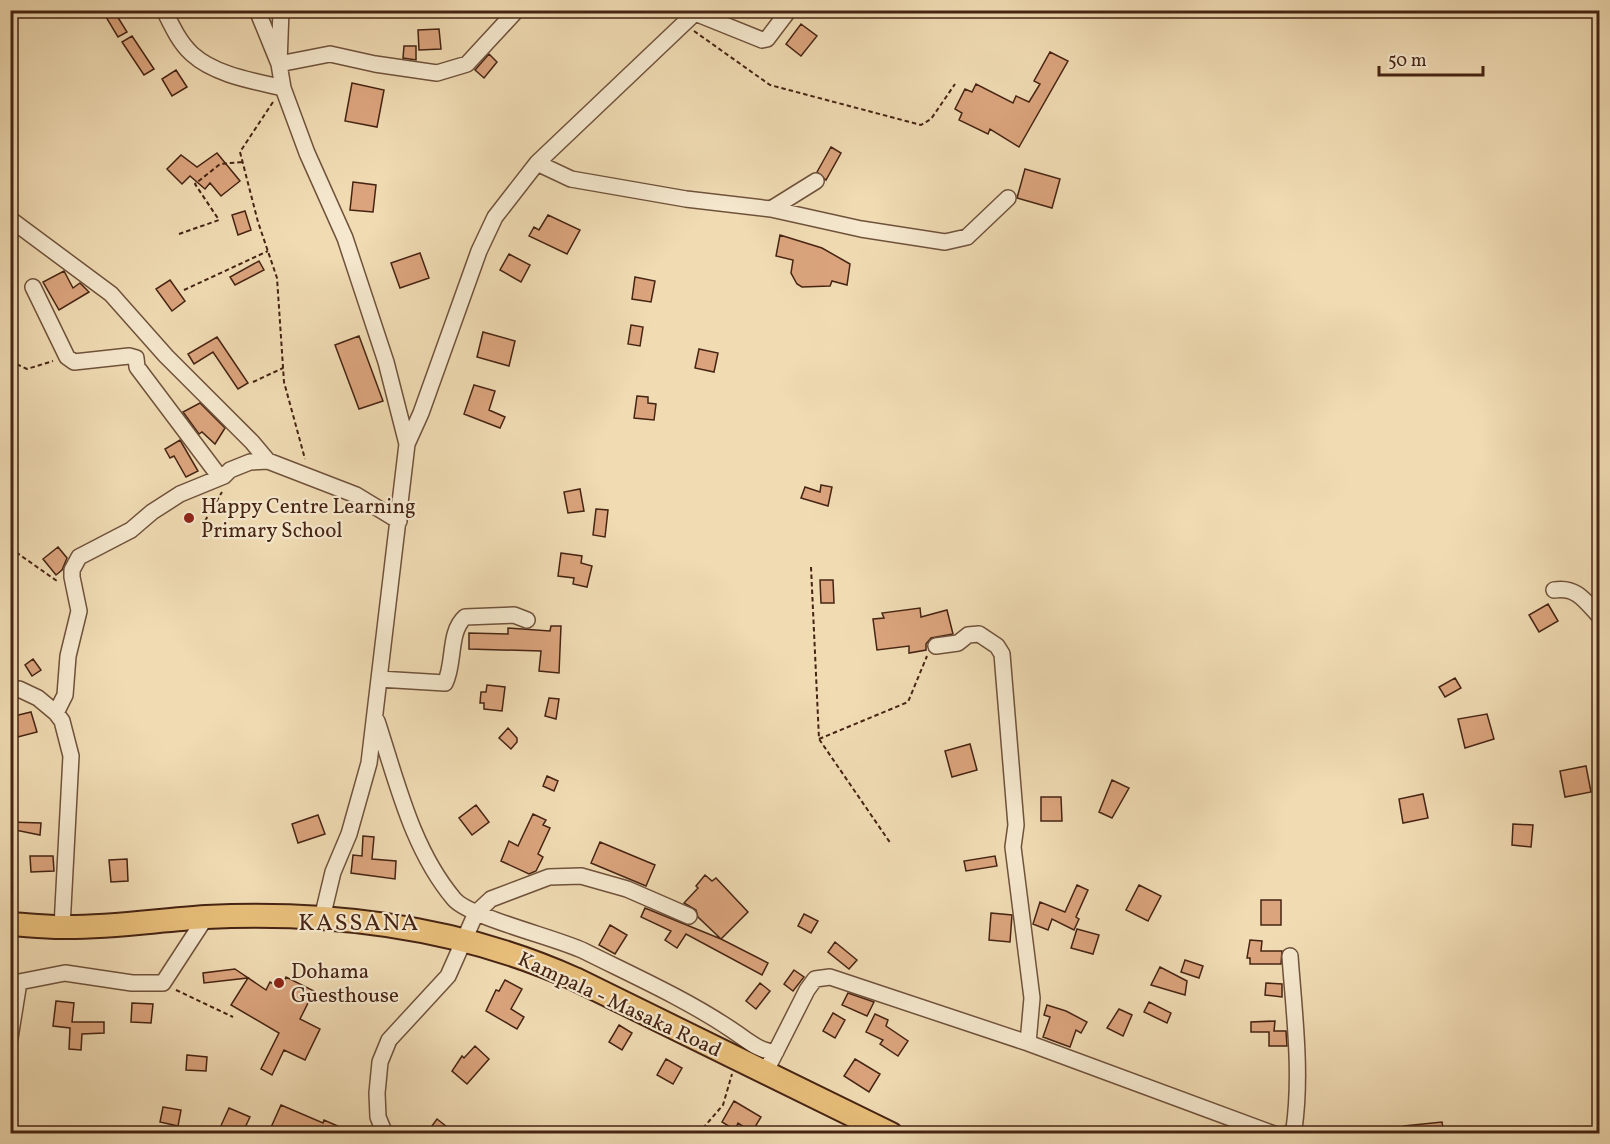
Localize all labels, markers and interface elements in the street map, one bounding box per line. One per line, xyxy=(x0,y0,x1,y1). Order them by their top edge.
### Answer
scale bar xyxy=(1379,39,1482,77)
text: 50 m xyxy=(1388,49,1427,74)
place label: Happy Centre Learning Primary School xyxy=(201,493,416,546)
marker: Happy Centre Learning Primary School xyxy=(182,511,196,525)
district label: KASSANA xyxy=(298,907,420,941)
street label: Kampala - Masaka Road xyxy=(513,945,726,1065)
place label: Dohama Guesthouse xyxy=(291,958,399,1011)
marker: Dohama Guesthouse xyxy=(272,976,286,990)

